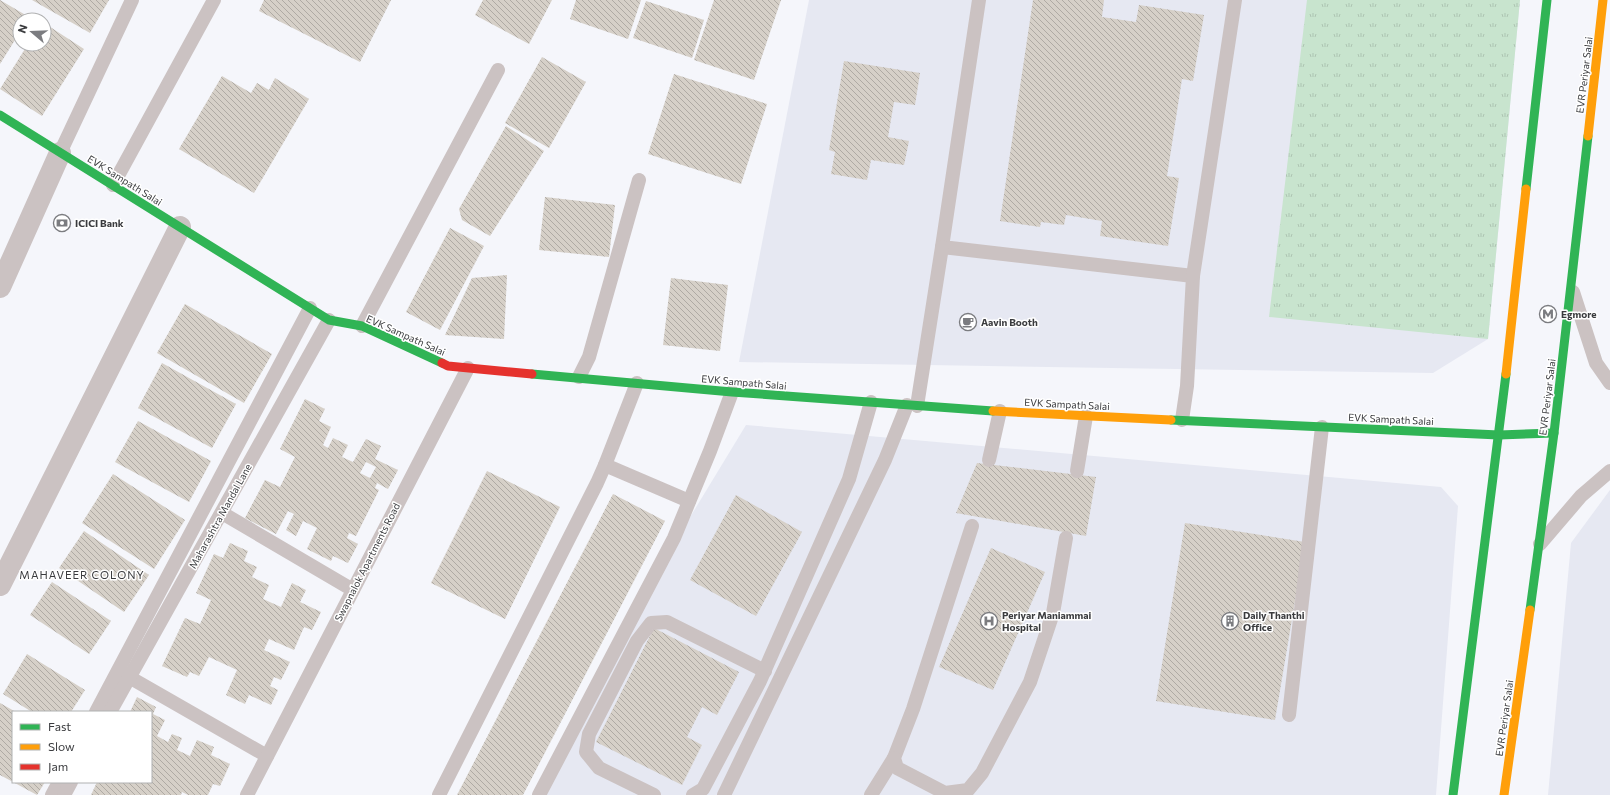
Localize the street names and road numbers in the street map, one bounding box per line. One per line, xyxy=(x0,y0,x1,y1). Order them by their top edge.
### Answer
street label: EVR Periyar Salai xyxy=(1573,36,1595,114)
street label: EVK Sampath Salai xyxy=(86,152,164,208)
street label: EVK Sampath Salai xyxy=(364,312,448,358)
street label: EVR Periyar Salai xyxy=(1536,358,1558,436)
street label: EVK Sampath Salai xyxy=(701,372,787,392)
street label: EVK Sampath Salai xyxy=(1024,396,1110,412)
street label: EVK Sampath Salai xyxy=(1348,411,1434,427)
street label: Maharashtra Mandal Lane xyxy=(186,461,254,571)
street label: Swapnalok Apartments Road xyxy=(332,501,402,623)
street label: EVR Periyar Salai xyxy=(1493,679,1515,757)

